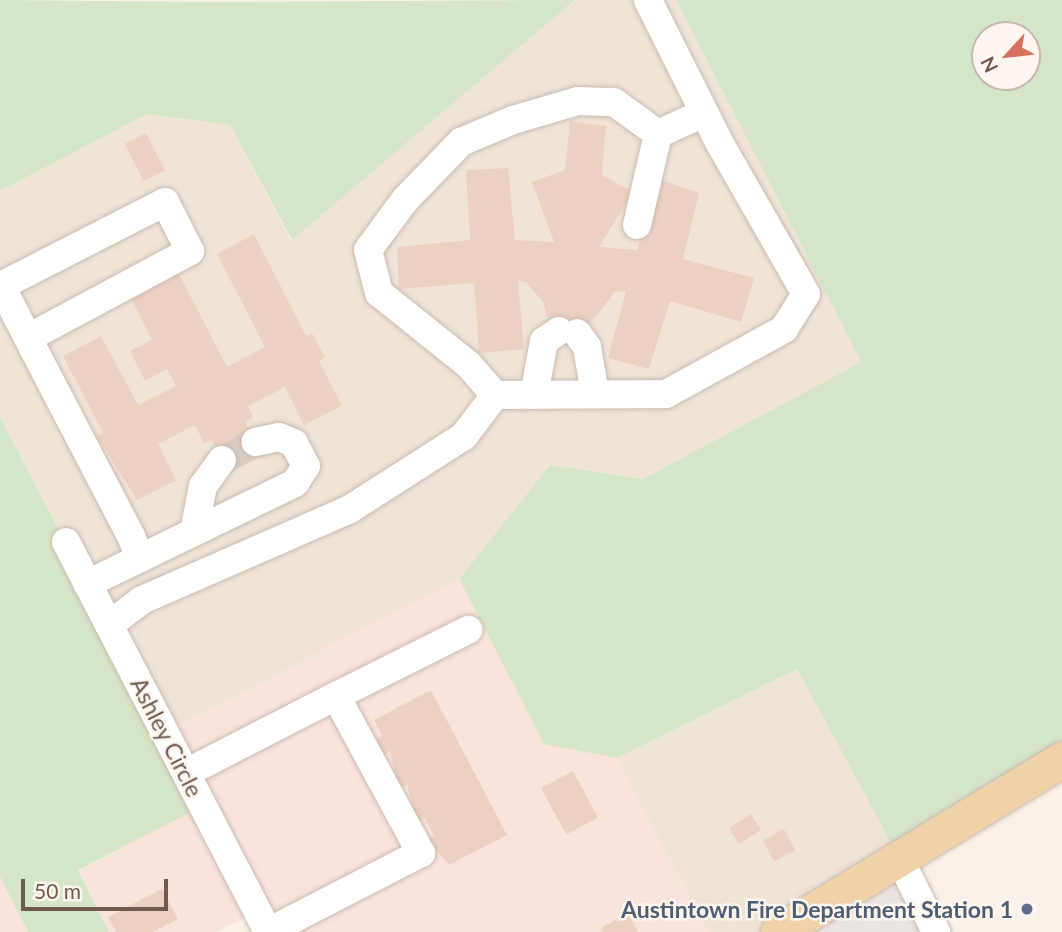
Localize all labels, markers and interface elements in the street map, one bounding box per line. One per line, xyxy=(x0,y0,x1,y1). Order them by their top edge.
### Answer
north arrow xyxy=(971,21,1041,91)
text: N xyxy=(975,53,1002,77)
street label: Ashley Circle xyxy=(125,672,209,802)
scale bar xyxy=(24,866,172,910)
text: 50 m xyxy=(34,878,81,903)
place label: Austintown Fire Department Station 1 xyxy=(621,895,1013,923)
marker: Austintown Fire Department Station 1 xyxy=(1019,901,1035,917)

